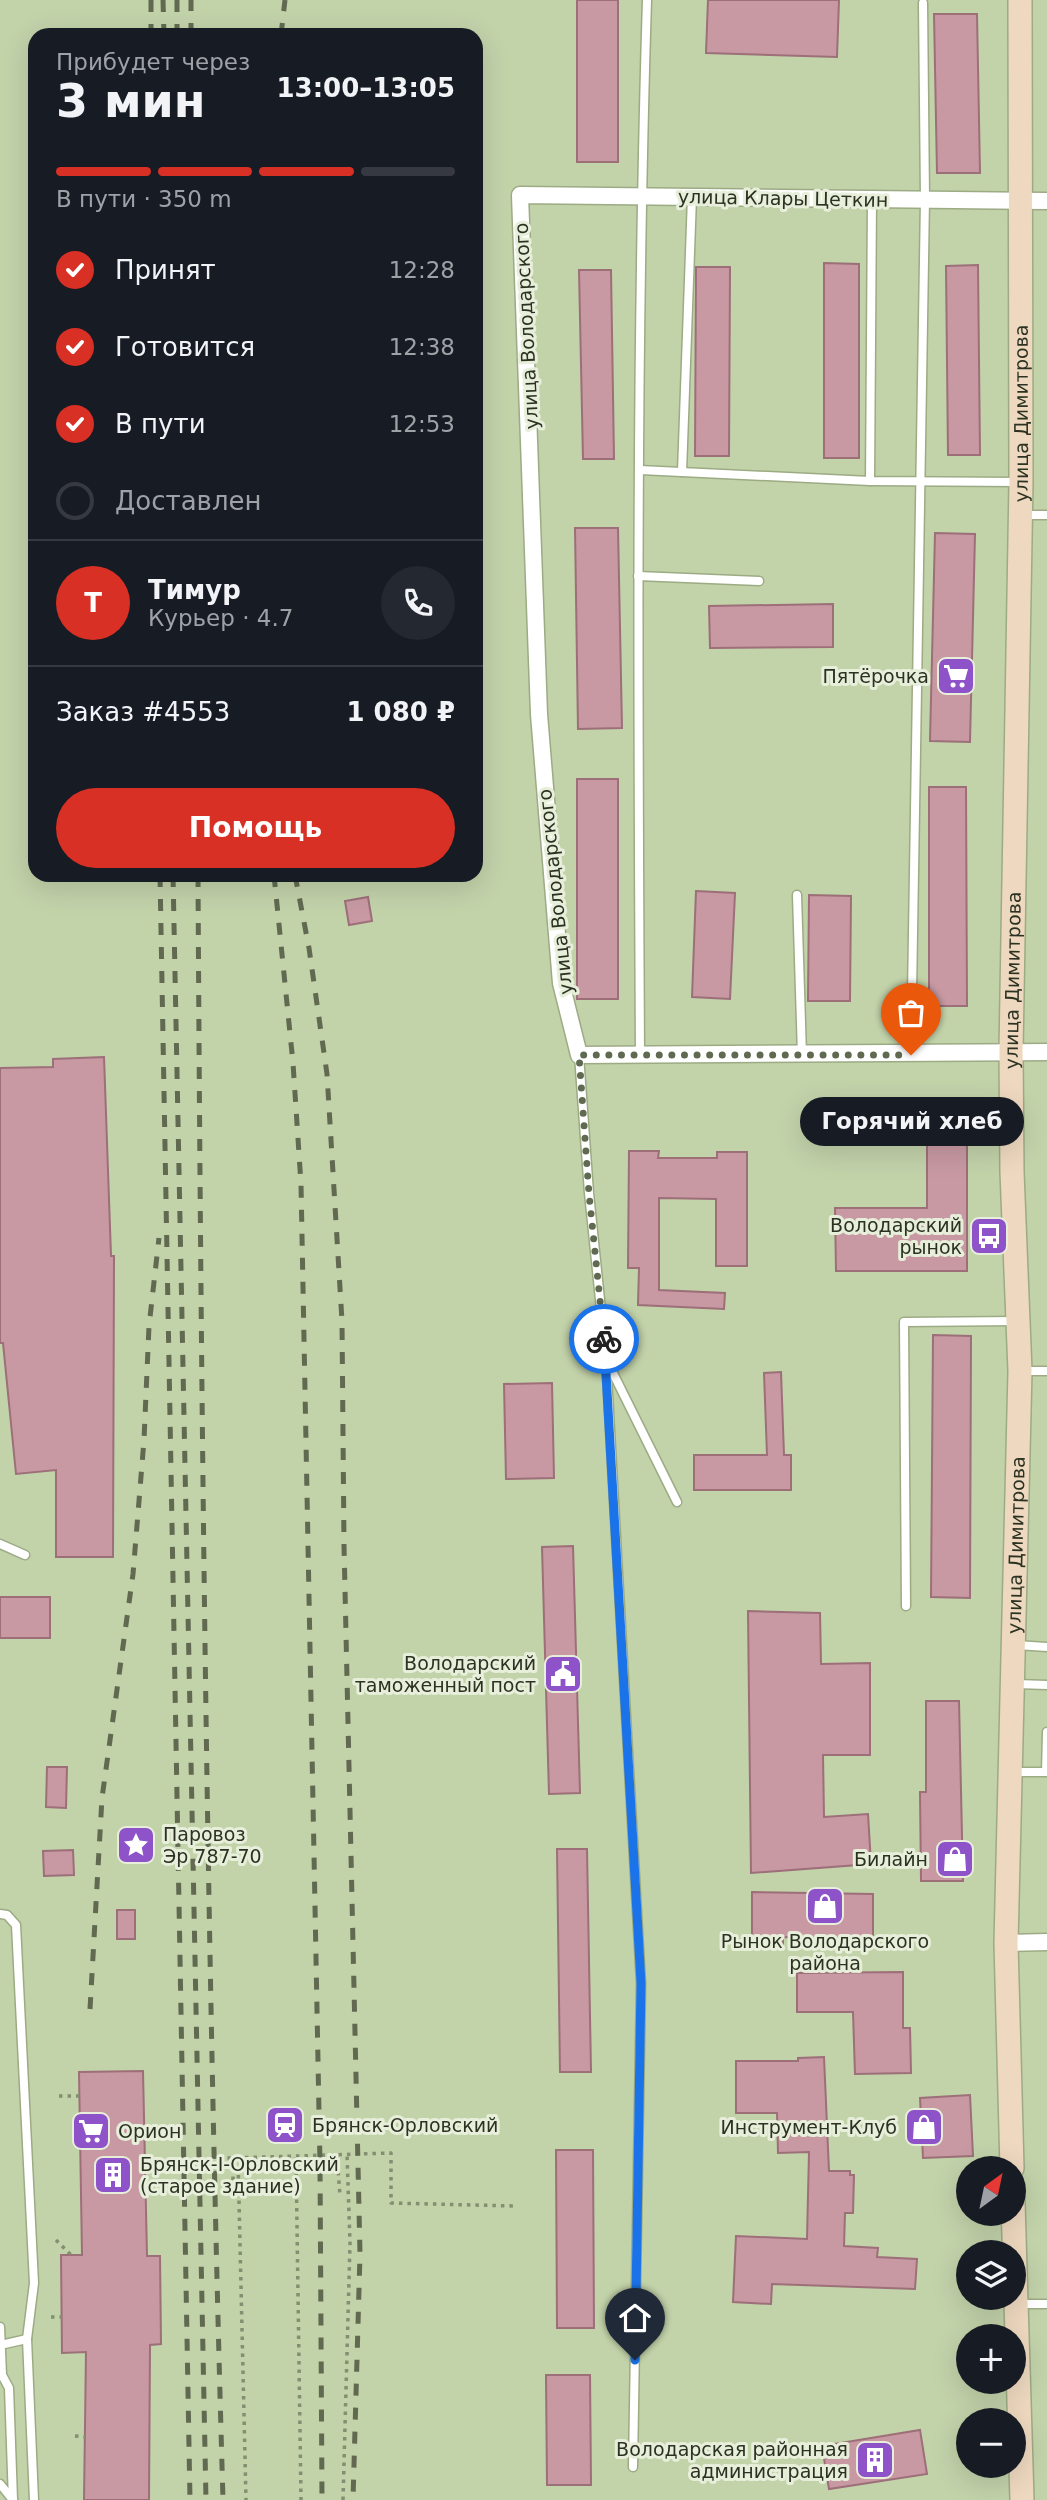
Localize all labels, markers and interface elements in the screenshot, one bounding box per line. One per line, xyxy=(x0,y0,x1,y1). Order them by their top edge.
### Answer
text: Прибудет через xyxy=(56,49,250,75)
text: 13:00–13:05 xyxy=(276,73,455,103)
text: 3 мин xyxy=(56,74,206,128)
street label: улица Клары Цеткин xyxy=(678,185,888,211)
text: В пути · 350 m xyxy=(56,186,232,212)
street label: улица Володарского xyxy=(510,222,542,430)
icon: check xyxy=(56,251,94,289)
text: Принят xyxy=(115,255,216,285)
text: 12:28 xyxy=(389,257,455,283)
street label: улица Димитрова xyxy=(1010,325,1032,503)
icon: check xyxy=(56,328,94,366)
text: Готовится xyxy=(115,332,255,362)
text: 12:38 xyxy=(389,334,455,360)
icon: check xyxy=(56,405,94,443)
text: В пути xyxy=(115,409,206,439)
text: 12:53 xyxy=(389,411,455,437)
text: Доставлен xyxy=(115,486,262,516)
button: phone xyxy=(381,566,455,640)
text: Тимур xyxy=(148,575,241,605)
text: Т xyxy=(84,588,102,618)
text: Курьер · 4.7 xyxy=(148,605,293,631)
supermarket icon: Пятёрочка xyxy=(935,655,977,697)
place label: Пятёрочка xyxy=(822,665,929,687)
text: Заказ #4553 xyxy=(56,697,230,727)
text: 1 080 ₽ xyxy=(346,697,455,727)
button: Помощь xyxy=(56,788,455,868)
street label: улица Володарского xyxy=(533,788,577,996)
street label: улица Димитрова xyxy=(1000,891,1025,1069)
pin xyxy=(881,983,941,1055)
icon: bag xyxy=(892,994,930,1032)
callout: Горячий хлеб xyxy=(799,1097,1023,1146)
text: Горячий хлеб xyxy=(821,1108,1003,1134)
place label: Володарский рынок xyxy=(830,1214,962,1258)
bus stop icon: Володарский рынок xyxy=(968,1215,1010,1257)
courier xyxy=(569,1304,639,1374)
icon: bike xyxy=(585,1320,623,1358)
street label: улица Димитрова xyxy=(1003,1456,1029,1634)
place label: Володарский таможенный пост xyxy=(355,1652,536,1696)
public building icon: Володарский таможенный пост xyxy=(542,1653,584,1695)
place label: Паровоз Эр 787-70 xyxy=(163,1823,262,1867)
place icon: Паровоз Эр 787-70 xyxy=(115,1824,157,1866)
shop icon: Билайн xyxy=(934,1838,976,1880)
place label: Билайн xyxy=(854,1848,928,1870)
shop icon: Рынок Володарского района xyxy=(804,1885,846,1927)
place label: Рынок Володарского района xyxy=(721,1930,929,1974)
station icon: Брянск-Орловский xyxy=(264,2104,306,2146)
shop icon: Инструмент-Клуб xyxy=(903,2106,945,2148)
supermarket icon: Орион xyxy=(70,2110,112,2152)
place label: Брянск-Орловский xyxy=(312,2114,498,2136)
place label: Инструмент-Клуб xyxy=(721,2116,897,2138)
place label: Орион xyxy=(118,2120,181,2142)
place label: Брянск-I-Орловский (старое здание) xyxy=(140,2153,339,2197)
building icon: Брянск-I-Орловский (старое здание) xyxy=(92,2154,134,2196)
north arrow xyxy=(956,2156,1026,2226)
map controls xyxy=(956,2156,1026,2478)
button: layers xyxy=(956,2240,1026,2310)
pin xyxy=(605,2288,665,2360)
icon: home xyxy=(616,2299,654,2337)
button: + xyxy=(956,2324,1026,2394)
button: − xyxy=(956,2408,1026,2478)
place label: Володарская районная администрация xyxy=(616,2438,848,2482)
building icon: Володарская районная администрация xyxy=(854,2439,896,2481)

